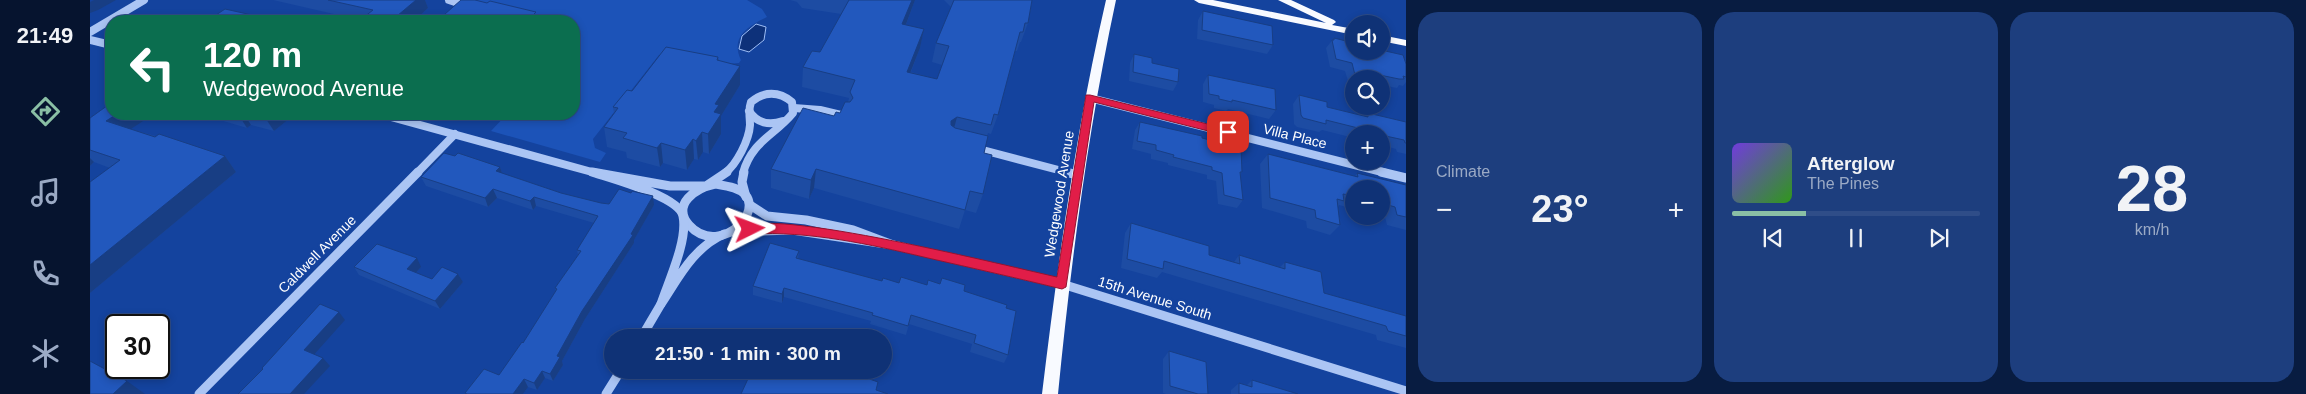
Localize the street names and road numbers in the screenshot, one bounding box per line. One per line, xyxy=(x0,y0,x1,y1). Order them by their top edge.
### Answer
street label: Villa Place xyxy=(1261,120,1329,152)
street label: Wedgewood Avenue xyxy=(1041,129,1077,258)
street label: Caldwell Avenue xyxy=(275,212,359,296)
street label: 15th Avenue South xyxy=(1096,273,1214,323)

